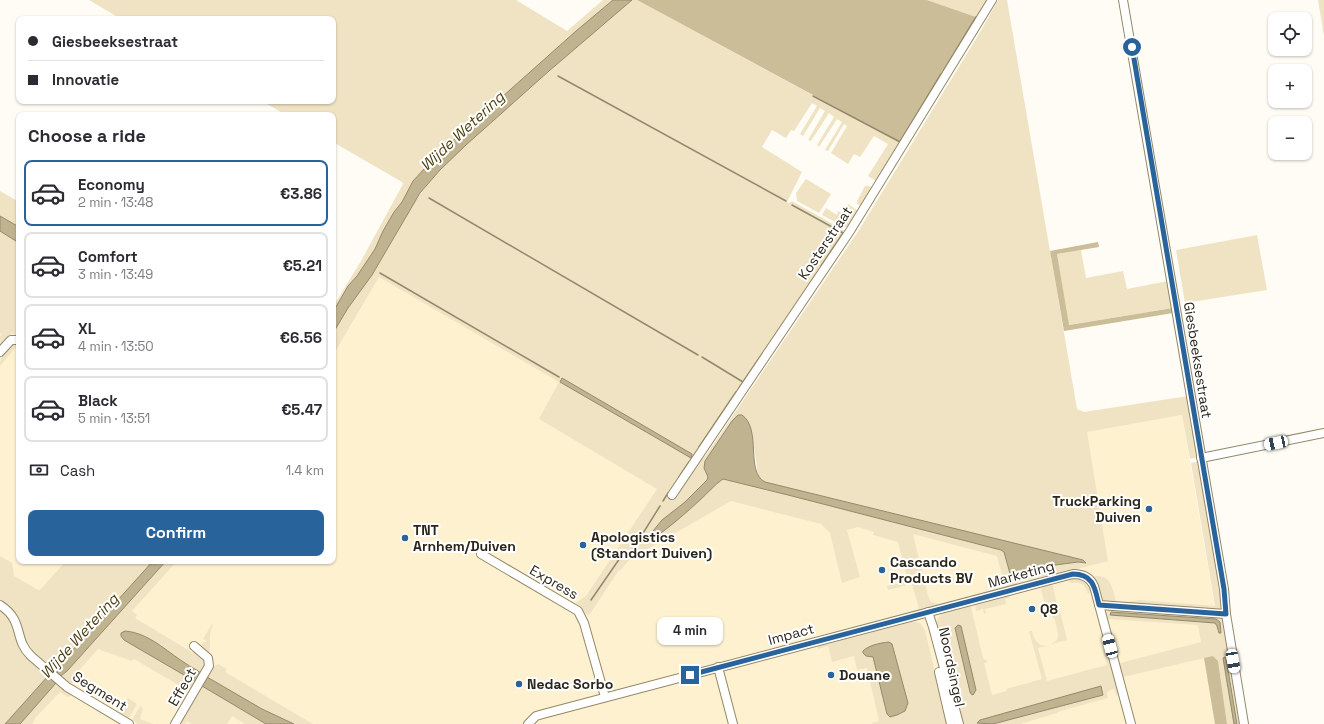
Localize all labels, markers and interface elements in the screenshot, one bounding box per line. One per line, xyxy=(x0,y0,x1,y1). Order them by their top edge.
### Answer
map controls xyxy=(1268,12,1312,160)
button: locate xyxy=(1268,12,1312,56)
text: Giesbeeksestraat xyxy=(52,32,178,51)
route start xyxy=(1123,38,1141,56)
button: + xyxy=(1268,64,1312,108)
text: Innovatie xyxy=(52,70,119,89)
water label: Wijde Wetering xyxy=(416,86,509,175)
button: − xyxy=(1268,116,1312,160)
text: Choose a ride xyxy=(28,124,146,147)
icon: car xyxy=(30,175,66,211)
text: Economy xyxy=(78,175,145,194)
text: €3.86 xyxy=(280,184,322,203)
text: 2 min · 13:48 xyxy=(78,194,153,211)
street label: Kosterstraat xyxy=(794,203,856,283)
icon: car xyxy=(30,247,66,283)
text: Comfort xyxy=(78,247,138,266)
text: €5.21 xyxy=(283,256,322,275)
text: 3 min · 13:49 xyxy=(78,266,153,283)
street label: Giesbeeksestraat xyxy=(1180,300,1216,420)
icon: car xyxy=(30,319,66,355)
text: XL xyxy=(78,319,96,338)
text: €6.56 xyxy=(280,328,322,347)
text: 4 min · 13:50 xyxy=(78,338,154,355)
icon: car xyxy=(30,391,66,427)
text: Black xyxy=(78,391,118,410)
text: €5.47 xyxy=(281,400,322,419)
text: 5 min · 13:51 xyxy=(78,410,150,427)
car xyxy=(1263,435,1289,451)
icon: cash xyxy=(28,459,50,481)
text: Cash xyxy=(60,461,95,480)
text: 1.4 km xyxy=(286,462,324,479)
place label: TruckParking Duiven xyxy=(1052,492,1141,526)
marker: TruckParking Duiven xyxy=(1144,504,1154,514)
button: Confirm xyxy=(28,510,324,556)
place label: TNT Arnhem/Duiven xyxy=(413,521,516,555)
place label: Apologistics (Standort Duiven) xyxy=(591,528,712,562)
marker: TNT Arnhem/Duiven xyxy=(400,533,410,543)
marker: Apologistics (Standort Duiven) xyxy=(578,540,588,550)
place label: Cascando Products BV xyxy=(890,553,973,587)
street label: Marketing xyxy=(986,556,1056,592)
street label: Express xyxy=(526,561,582,603)
marker: Cascando Products BV xyxy=(877,565,887,575)
water label: Wijde Wetering xyxy=(36,589,123,682)
place label: Q8 xyxy=(1040,600,1058,618)
marker: Q8 xyxy=(1027,604,1037,614)
callout: 4 min xyxy=(657,617,723,645)
street label: Impact xyxy=(766,619,816,649)
text: 4 min xyxy=(673,622,707,639)
street label: Noordsingel xyxy=(935,626,969,708)
car xyxy=(1101,633,1119,659)
car xyxy=(1225,648,1241,674)
street label: Effect xyxy=(164,665,200,709)
route end xyxy=(681,666,699,684)
place label: Douane xyxy=(839,666,890,684)
street label: Segment xyxy=(69,667,131,715)
marker: Douane xyxy=(826,670,836,680)
place label: Nedac Sorbo xyxy=(527,675,613,693)
marker: Nedac Sorbo xyxy=(514,679,524,689)

